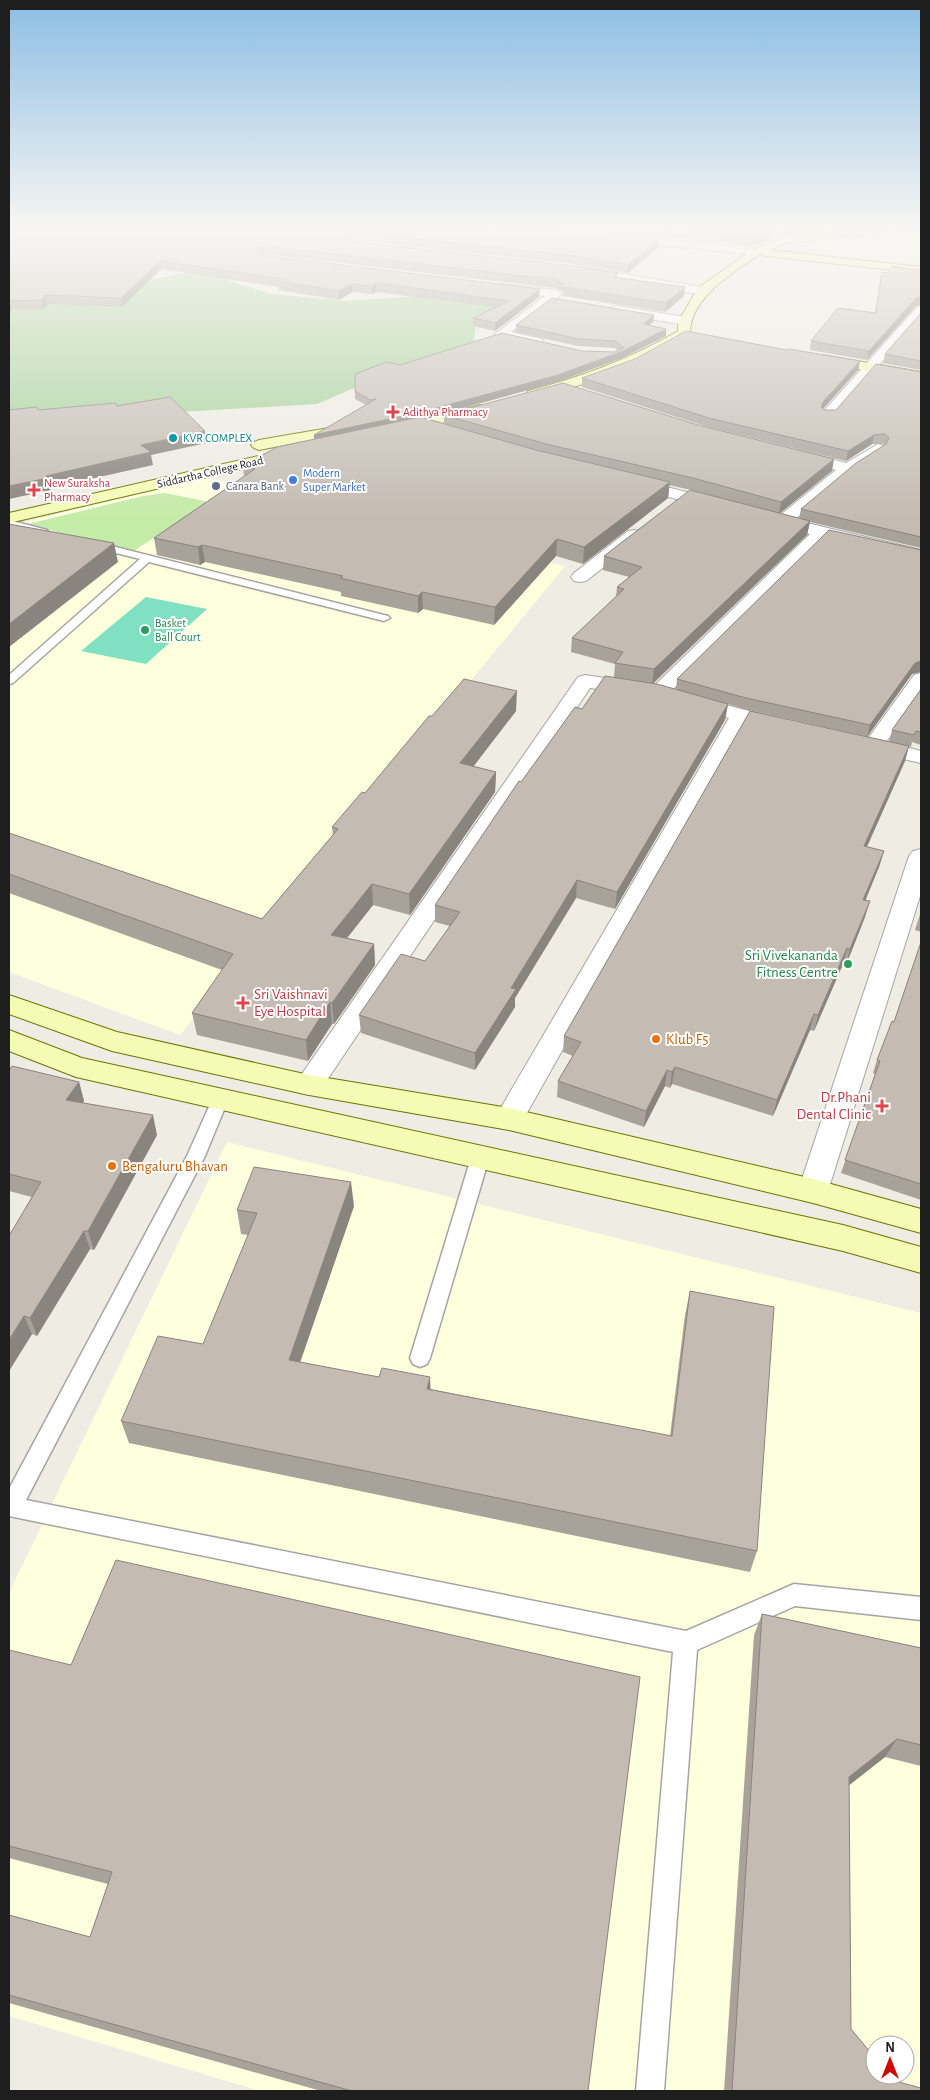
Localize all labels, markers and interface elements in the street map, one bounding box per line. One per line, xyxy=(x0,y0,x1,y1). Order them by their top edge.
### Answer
marker: Adithya Pharmacy xyxy=(387,406,399,418)
place label: Adithya Pharmacy xyxy=(403,406,488,419)
marker: KVR COMPLEX xyxy=(167,432,179,444)
place label: KVR COMPLEX xyxy=(183,432,252,444)
street label: Siddartha College Road xyxy=(156,454,264,490)
place label: Modern Super Market xyxy=(303,467,366,493)
marker: Modern Super Market xyxy=(287,474,299,486)
place label: New Suraksha Pharmacy xyxy=(44,477,111,504)
marker: Canara Bank xyxy=(210,480,222,492)
place label: Canara Bank xyxy=(226,480,285,492)
marker: New Suraksha Pharmacy xyxy=(28,484,40,496)
place label: Basket Ball Court xyxy=(155,617,201,643)
marker: Basket Ball Court xyxy=(139,624,151,636)
place label: Sri Vivekananda Fitness Centre xyxy=(745,948,838,980)
marker: Sri Vivekananda Fitness Centre xyxy=(842,958,854,970)
place label: Sri Vaishnavi Eye Hospital xyxy=(254,987,328,1019)
marker: Sri Vaishnavi Eye Hospital xyxy=(236,996,250,1010)
place label: Klub F5 xyxy=(666,1032,709,1047)
marker: Klub F5 xyxy=(650,1033,662,1045)
place label: Dr.Phani Dental Clinic xyxy=(796,1090,871,1122)
marker: Dr.Phani Dental Clinic xyxy=(875,1099,889,1113)
place label: Bengaluru Bhavan xyxy=(122,1159,228,1174)
marker: Bengaluru Bhavan xyxy=(106,1160,118,1172)
north arrow xyxy=(865,2035,915,2085)
text: N xyxy=(885,2041,895,2055)

